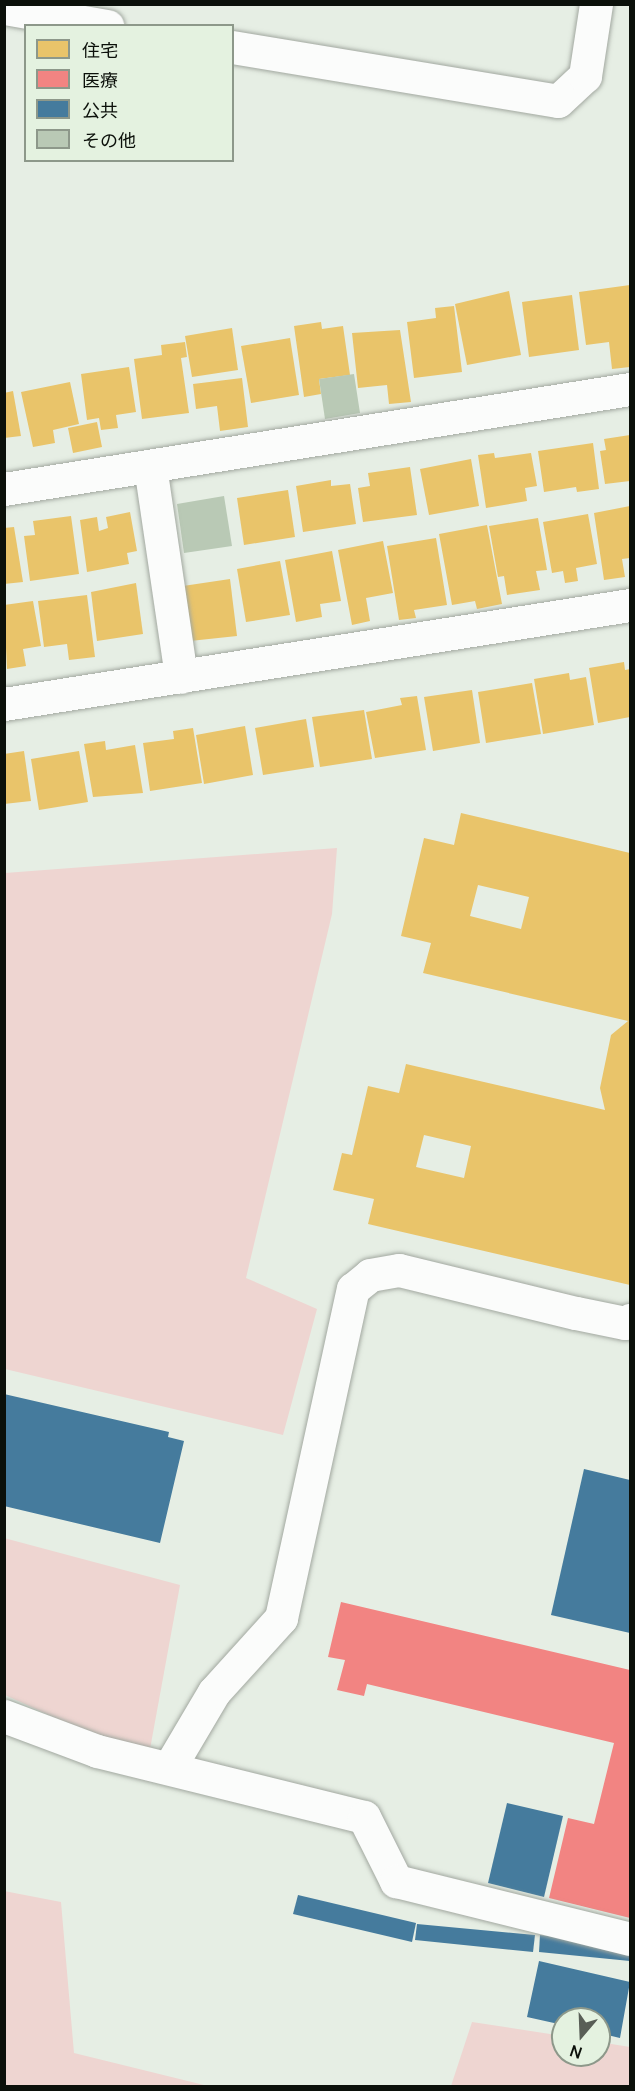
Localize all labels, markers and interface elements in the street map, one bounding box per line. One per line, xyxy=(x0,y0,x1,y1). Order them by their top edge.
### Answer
legend xyxy=(24,24,234,162)
text: 住宅 xyxy=(82,38,118,62)
text: 医療 xyxy=(82,68,118,92)
text: 公共 xyxy=(82,98,118,122)
text: その他 xyxy=(82,128,136,152)
north arrow xyxy=(551,2007,611,2067)
text: N xyxy=(567,2040,585,2064)

